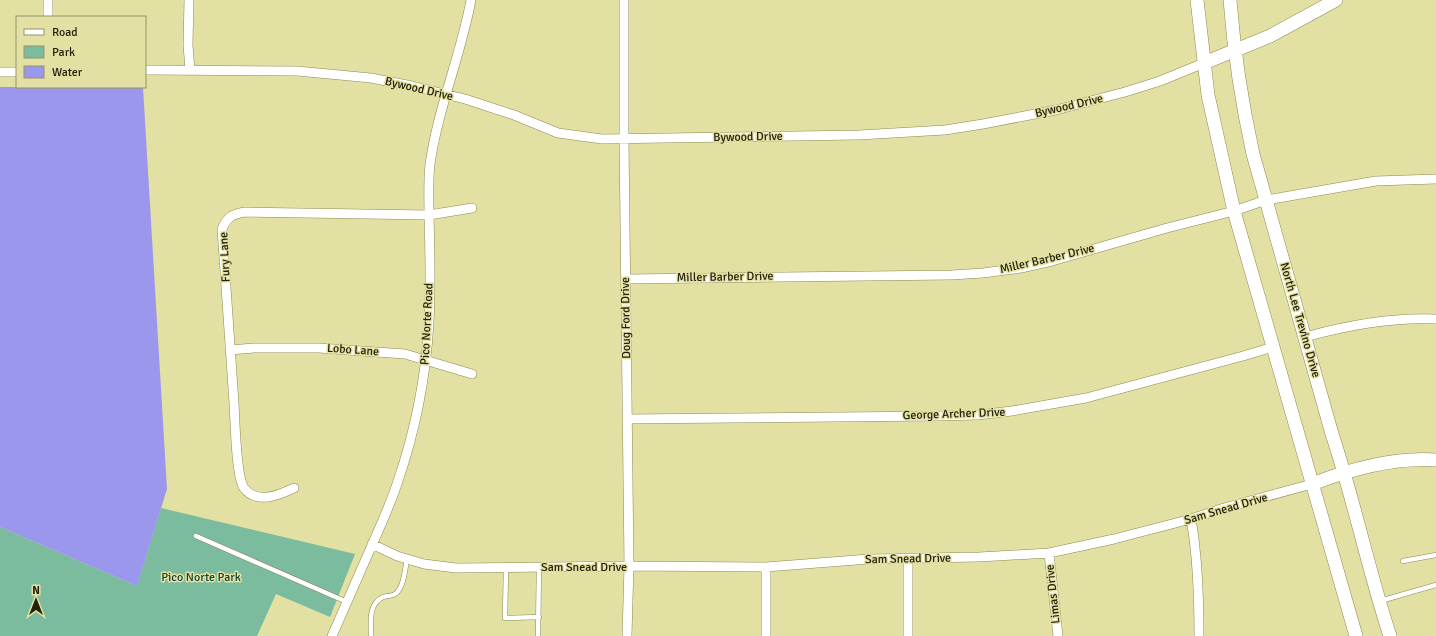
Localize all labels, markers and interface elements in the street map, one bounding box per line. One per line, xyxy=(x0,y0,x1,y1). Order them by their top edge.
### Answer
legend xyxy=(16,16,146,88)
text: Road xyxy=(52,25,78,40)
text: Park xyxy=(52,45,75,60)
text: Water xyxy=(52,65,83,80)
street label: Bywood Drive xyxy=(383,74,455,104)
street label: Bywood Drive xyxy=(1033,91,1105,121)
street label: Bywood Drive xyxy=(713,129,783,145)
street label: Fury Lane xyxy=(216,232,234,282)
street label: Miller Barber Drive xyxy=(998,241,1096,277)
street label: North Lee Trevino Drive xyxy=(1276,261,1324,379)
street label: Miller Barber Drive xyxy=(676,269,774,285)
street label: Doug Ford Drive xyxy=(618,277,634,359)
street label: Pico Norte Road xyxy=(417,283,437,365)
street label: Lobo Lane xyxy=(326,341,380,359)
street label: George Archer Drive xyxy=(902,405,1006,423)
street label: Sam Snead Drive xyxy=(1183,490,1269,528)
street label: Sam Snead Drive xyxy=(865,551,951,567)
street label: Sam Snead Drive xyxy=(541,560,627,575)
street label: Limas Drive xyxy=(1042,564,1064,624)
park label: Pico Norte Park xyxy=(161,570,241,585)
north arrow xyxy=(16,580,56,620)
text: N xyxy=(32,584,40,597)

